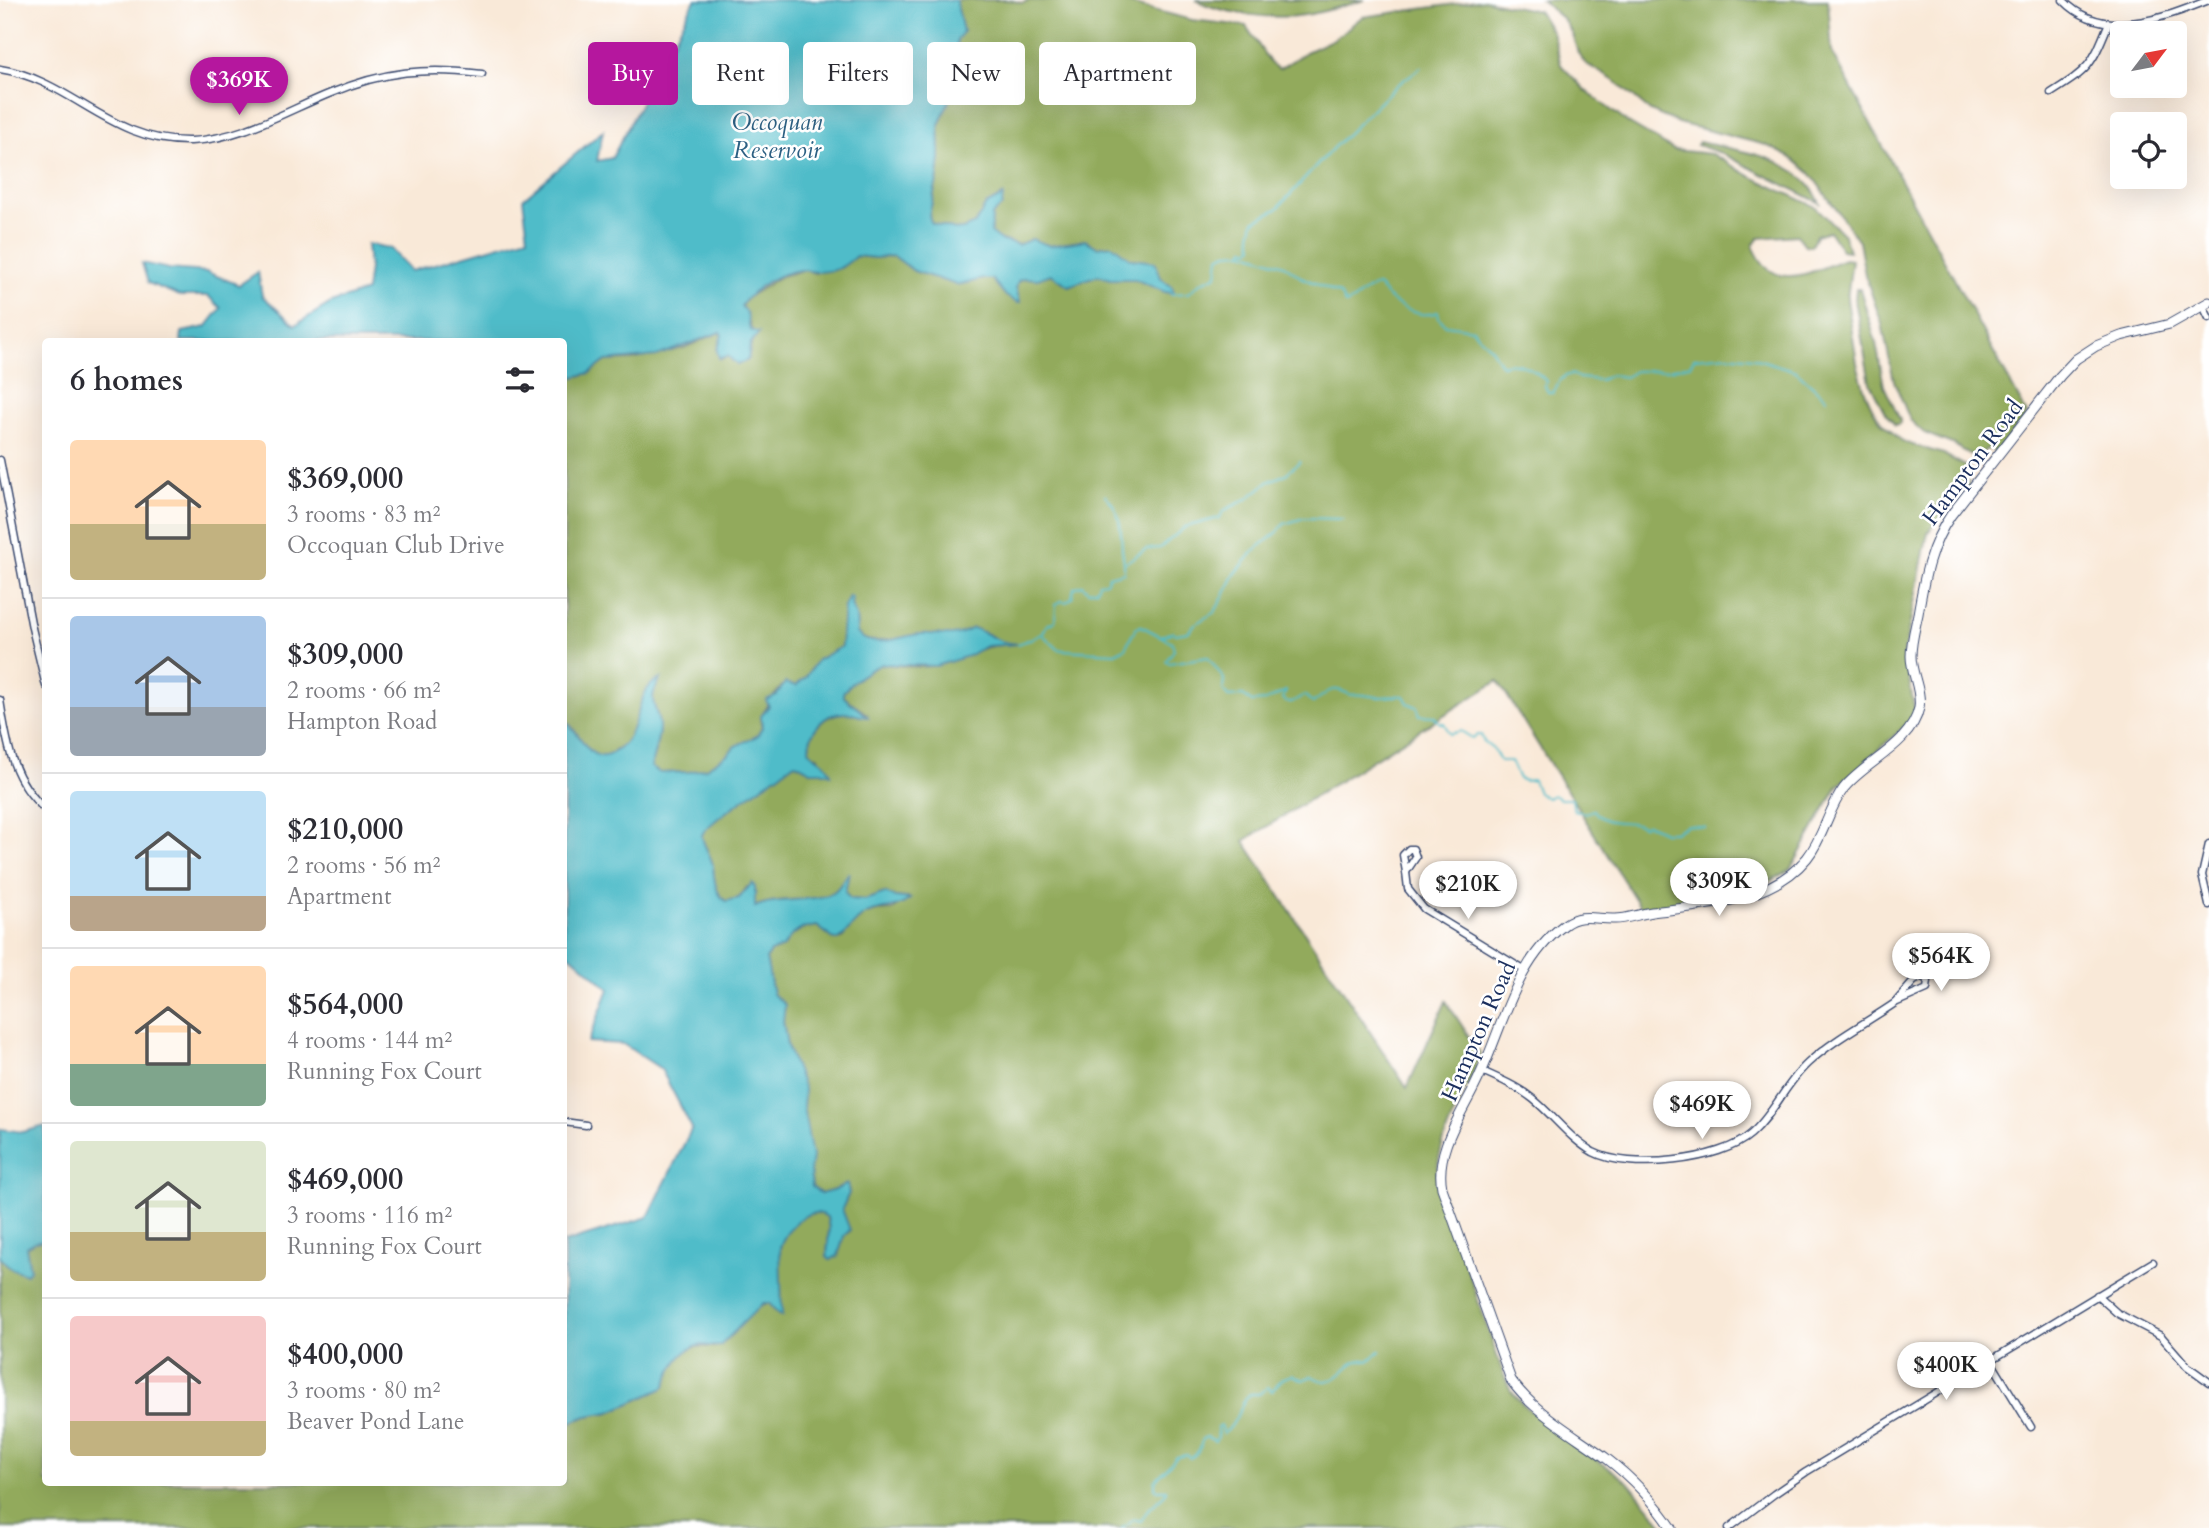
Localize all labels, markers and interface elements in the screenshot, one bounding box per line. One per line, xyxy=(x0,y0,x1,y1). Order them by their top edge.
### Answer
north arrow xyxy=(2110,21,2188,98)
map controls xyxy=(2110,21,2187,189)
chip: Buy xyxy=(588,42,678,105)
chip: Rent xyxy=(692,42,789,105)
chip: Filters xyxy=(803,42,913,105)
chip: New xyxy=(927,42,1025,105)
chip: Apartment xyxy=(1039,42,1196,105)
pin: $369K xyxy=(190,58,288,117)
text: $369K xyxy=(206,64,272,95)
water label: Occoquan Reservoir xyxy=(732,106,823,167)
button: locate xyxy=(2110,112,2187,189)
text: 6 homes xyxy=(70,360,183,401)
icon: filters xyxy=(501,361,539,399)
street label: Hampton Road xyxy=(1915,392,2030,532)
text: $369,000 xyxy=(287,458,403,499)
icon: home xyxy=(126,468,210,552)
text: 3 rooms · 83 m² xyxy=(287,499,440,530)
text: Occoquan Club Drive xyxy=(287,530,505,561)
text: $309,000 xyxy=(287,634,403,675)
icon: home xyxy=(126,644,210,728)
text: 2 rooms · 66 m² xyxy=(287,675,440,706)
text: Hampton Road xyxy=(287,706,437,737)
text: $210,000 xyxy=(287,809,403,850)
icon: home xyxy=(126,819,210,903)
text: 2 rooms · 56 m² xyxy=(287,850,440,881)
pin: $309K xyxy=(1670,858,1768,918)
pin: $210K xyxy=(1419,862,1517,921)
text: $309K xyxy=(1686,865,1752,896)
text: $210K xyxy=(1435,868,1501,899)
text: Apartment xyxy=(287,881,391,912)
pin: $564K xyxy=(1892,934,1990,993)
text: $564K xyxy=(1908,940,1974,971)
street label: Hampton Road xyxy=(1434,956,1524,1106)
text: $564,000 xyxy=(287,984,403,1025)
icon: home xyxy=(126,994,210,1078)
text: 4 rooms · 144 m² xyxy=(287,1025,452,1056)
text: Running Fox Court xyxy=(287,1056,482,1087)
pin: $469K xyxy=(1653,1082,1751,1141)
text: $469K xyxy=(1669,1088,1735,1119)
text: $469,000 xyxy=(287,1159,403,1200)
icon: home xyxy=(126,1169,210,1253)
text: 3 rooms · 116 m² xyxy=(287,1200,452,1231)
text: Running Fox Court xyxy=(287,1231,482,1262)
text: $400,000 xyxy=(287,1334,403,1375)
pin: $400K xyxy=(1897,1342,1995,1402)
icon: home xyxy=(126,1344,210,1428)
text: $400K xyxy=(1913,1349,1979,1380)
text: 3 rooms · 80 m² xyxy=(287,1375,440,1406)
text: Beaver Pond Lane xyxy=(287,1406,465,1437)

